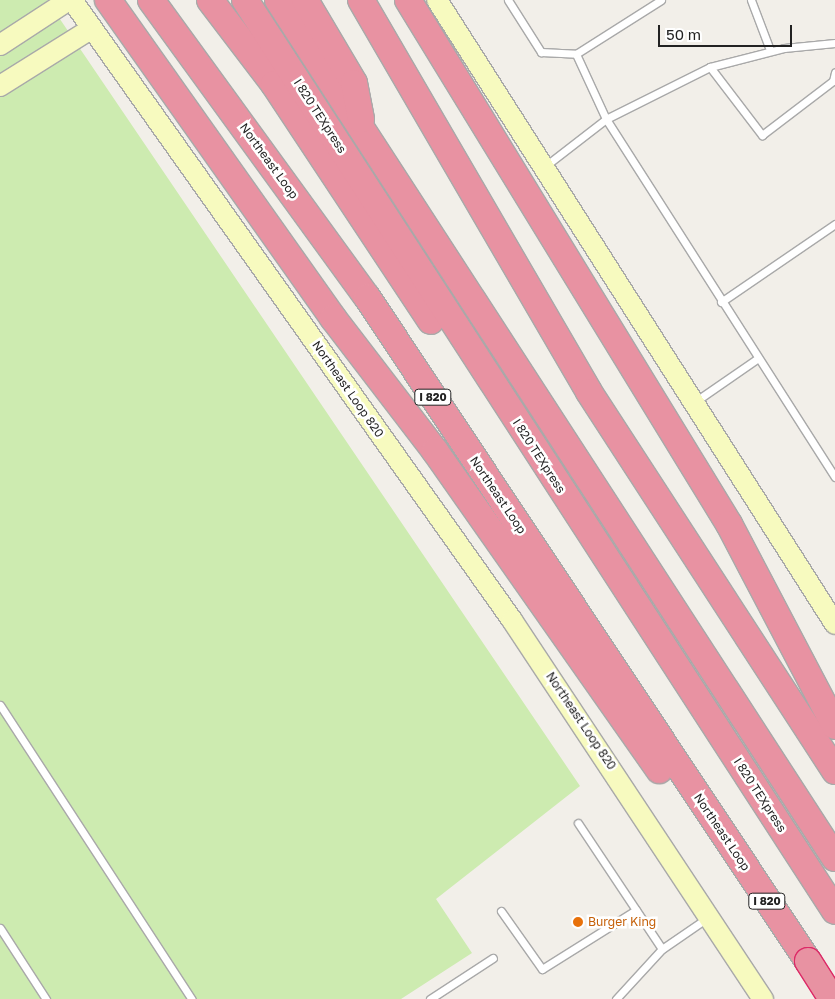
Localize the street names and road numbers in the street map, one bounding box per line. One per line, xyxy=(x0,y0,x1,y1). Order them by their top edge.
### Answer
street label: I 820 TEXpress xyxy=(291,76,349,156)
street label: Northeast Loop xyxy=(237,120,301,202)
street label: Northeast Loop 820 xyxy=(309,338,387,440)
road number: I 820 xyxy=(414,388,452,406)
street label: I 820 TEXpress xyxy=(510,416,568,496)
street label: Northeast Loop xyxy=(467,454,529,536)
street label: Northeast Loop 820 xyxy=(543,669,619,773)
street label: I 820 TEXpress xyxy=(731,755,789,835)
street label: Northeast Loop xyxy=(691,791,753,873)
road number: I 820 xyxy=(748,892,786,909)

